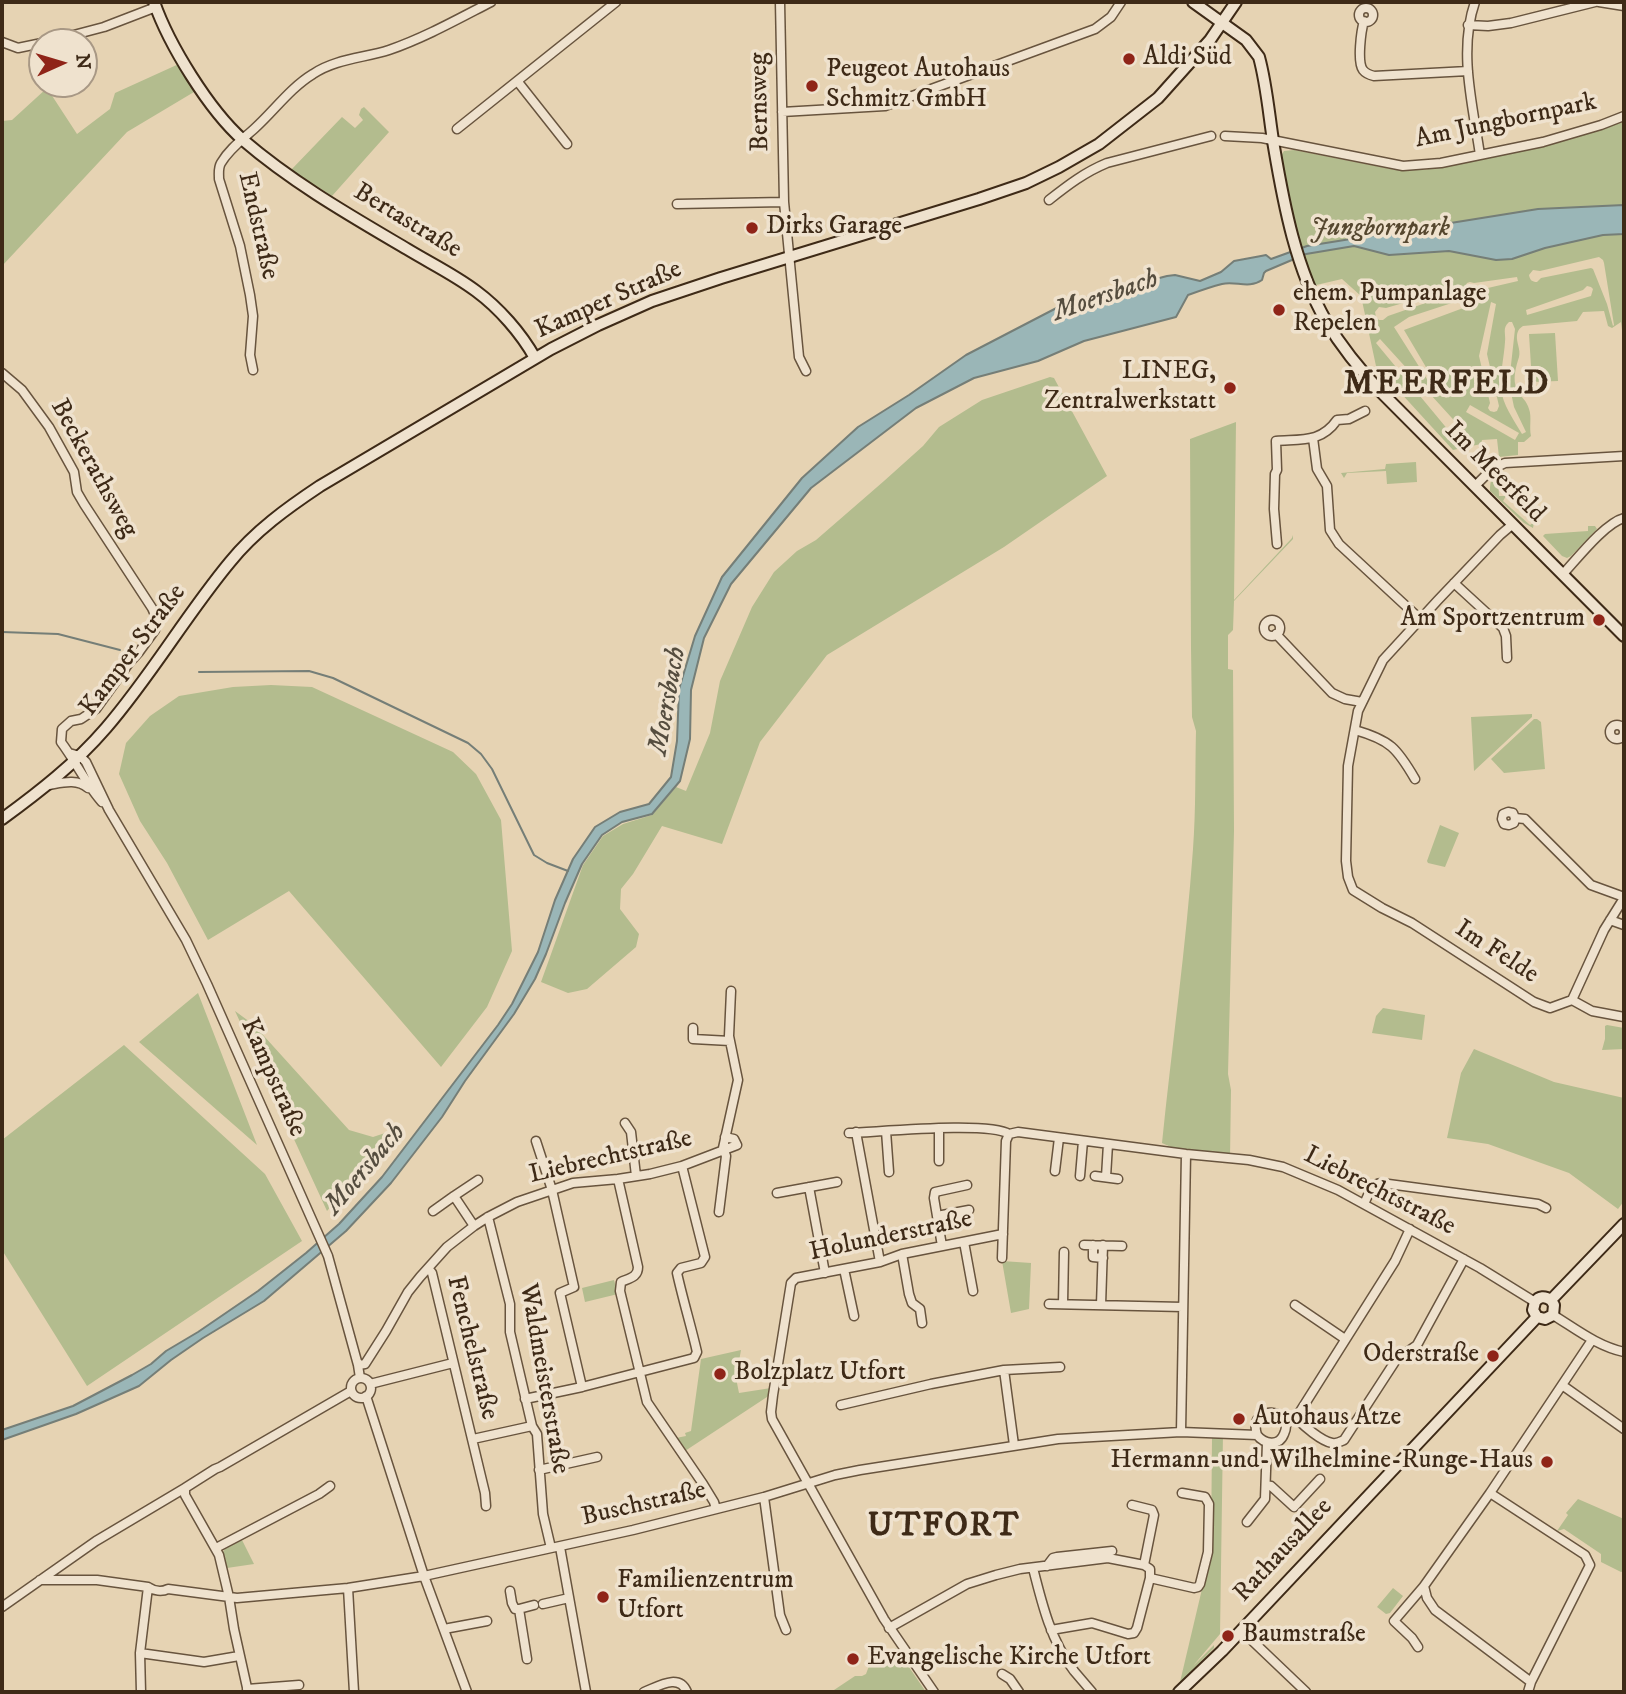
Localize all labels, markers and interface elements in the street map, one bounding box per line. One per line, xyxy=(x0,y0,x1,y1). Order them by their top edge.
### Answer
north arrow xyxy=(28,28,98,98)
place label: Aldi Süd xyxy=(1143,43,1232,75)
marker: Aldi Süd xyxy=(1121,51,1137,67)
street label: Bernsweg xyxy=(745,52,777,152)
text: N xyxy=(70,53,94,70)
place label: Peugeot Autohaus Schmitz GmbH xyxy=(826,55,1010,116)
marker: Peugeot Autohaus Schmitz GmbH xyxy=(804,78,820,94)
street label: Am Jungbornpark xyxy=(1412,88,1600,156)
street label: Endstraße xyxy=(230,169,284,283)
street label: Bertastraße xyxy=(347,178,467,266)
place label: Dirks Garage xyxy=(766,212,902,244)
park label: Jungbornpark xyxy=(1310,214,1450,246)
marker: Dirks Garage xyxy=(744,220,760,236)
street label: Kamper Straße xyxy=(531,255,687,347)
water label: Moersbach xyxy=(1049,263,1163,331)
place label: ehem. Pumpanlage Repelen xyxy=(1293,279,1486,340)
marker: ehem. Pumpanlage Repelen xyxy=(1271,302,1287,318)
place label: LINEG, Zentralwerkstatt xyxy=(1044,357,1216,418)
district label: MEERFELD xyxy=(1345,366,1549,406)
marker: LINEG, Zentralwerkstatt xyxy=(1222,380,1238,396)
street label: Beckerathsweg xyxy=(42,394,144,544)
street label: Im Meerfeld xyxy=(1437,416,1551,530)
street label: Kamper Straße xyxy=(74,579,194,723)
place label: Am Sportzentrum xyxy=(1401,604,1585,636)
marker: Am Sportzentrum xyxy=(1591,612,1607,628)
water label: Moersbach xyxy=(643,644,695,758)
street label: Im Felde xyxy=(1448,914,1544,992)
street label: Kampstraße xyxy=(232,1014,312,1142)
water label: Moersbach xyxy=(318,1117,414,1223)
street label: Liebrechtstraße xyxy=(527,1124,695,1192)
street label: Liebrechtstraße xyxy=(1298,1140,1460,1244)
street label: Holunderstraße xyxy=(807,1205,975,1269)
street label: Fenchelstraße xyxy=(438,1273,504,1423)
street label: Waldmeisterstraße xyxy=(511,1281,575,1477)
place label: Oderstraße xyxy=(1363,1340,1479,1372)
marker: Oderstraße xyxy=(1485,1348,1501,1364)
place label: Bolzplatz Utfort xyxy=(734,1358,906,1390)
marker: Bolzplatz Utfort xyxy=(712,1366,728,1382)
place label: Autohaus Atze xyxy=(1253,1403,1401,1435)
marker: Autohaus Atze xyxy=(1231,1411,1247,1427)
place label: Hermann-und-Wilhelmine-Runge-Haus xyxy=(1110,1446,1533,1478)
marker: Hermann-und-Wilhelmine-Runge-Haus xyxy=(1539,1454,1555,1470)
street label: Buschstraße xyxy=(579,1476,709,1534)
street label: Rathausallee xyxy=(1228,1493,1340,1609)
district label: UTFORT xyxy=(868,1508,1020,1548)
place label: Familienzentrum Utfort xyxy=(617,1566,794,1628)
marker: Familienzentrum Utfort xyxy=(595,1589,611,1605)
place label: Baumstraße xyxy=(1242,1620,1366,1652)
marker: Baumstraße xyxy=(1220,1628,1236,1644)
place label: Evangelische Kirche Utfort xyxy=(867,1643,1151,1675)
marker: Evangelische Kirche Utfort xyxy=(845,1651,861,1667)

